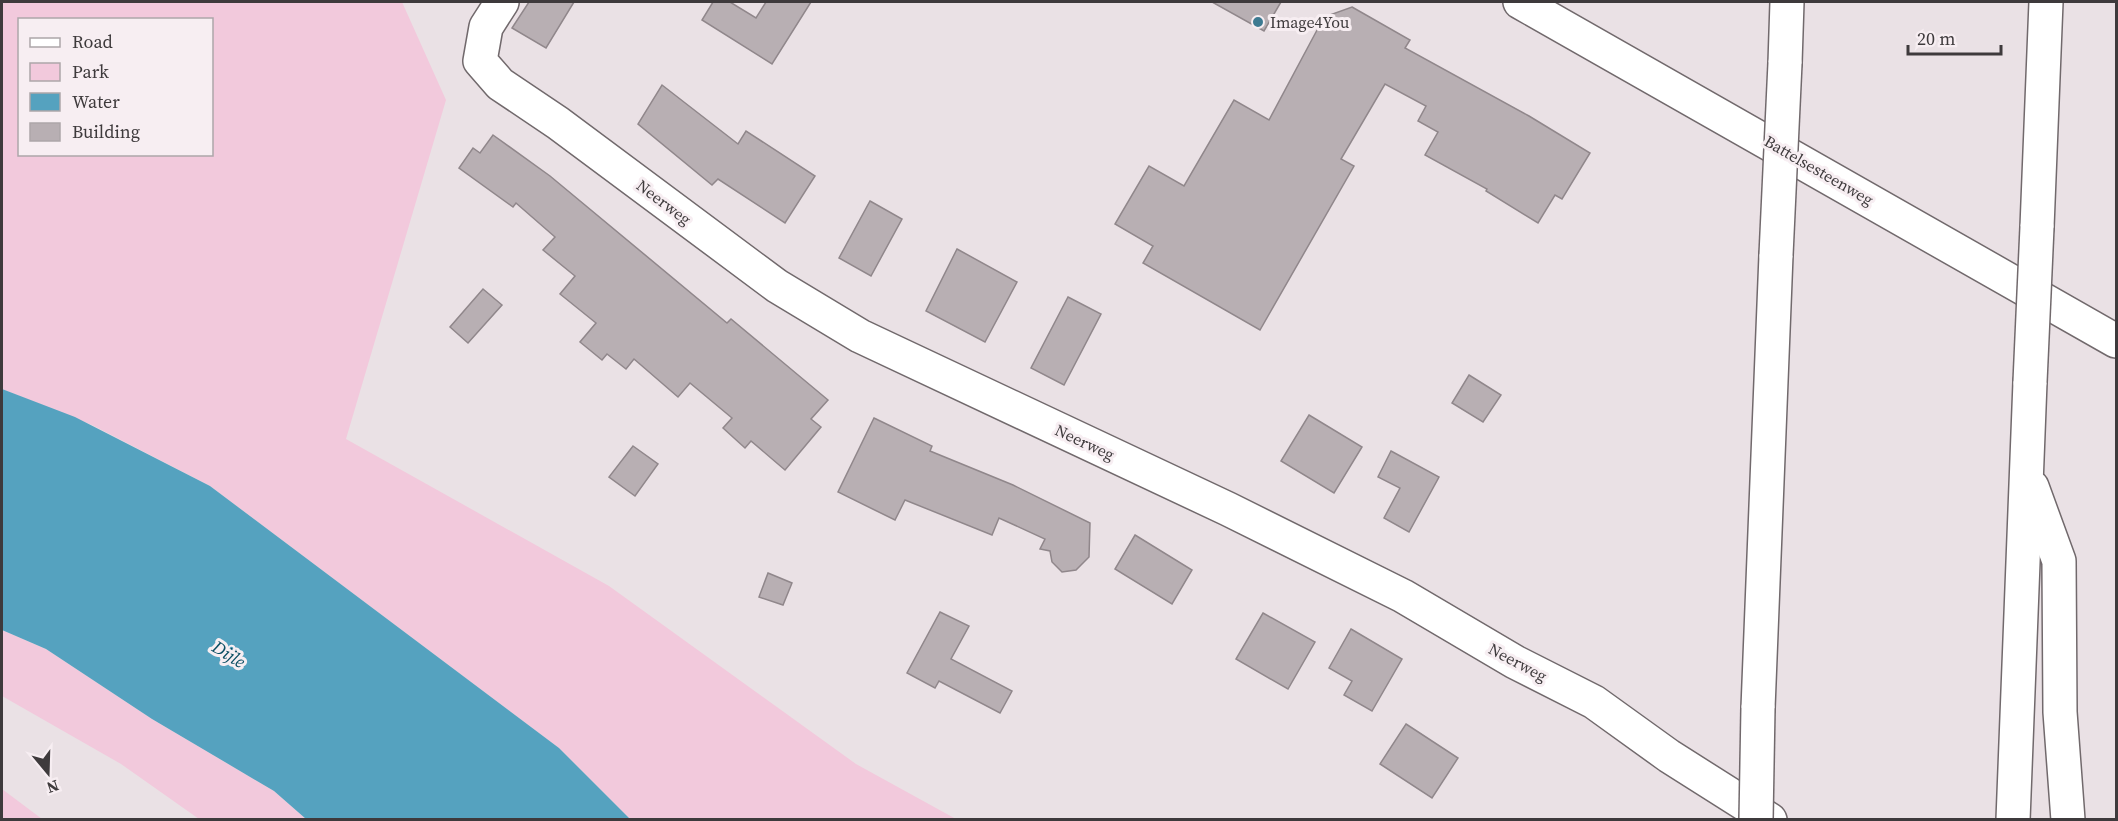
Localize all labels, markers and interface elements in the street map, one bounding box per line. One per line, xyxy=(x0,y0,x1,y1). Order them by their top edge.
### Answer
place label: Image4You xyxy=(1270,11,1349,33)
marker: Image4You xyxy=(1251,15,1265,29)
legend xyxy=(18,18,213,156)
scale bar xyxy=(1908,18,2001,56)
text: 20 m xyxy=(1917,26,1955,51)
text: Road xyxy=(72,29,113,54)
text: Park xyxy=(72,59,109,84)
text: Water xyxy=(72,89,120,114)
text: Building xyxy=(72,119,140,144)
street label: Battelsesteenweg xyxy=(1760,130,1878,210)
street label: Neerweg xyxy=(632,174,696,230)
street label: Neerweg xyxy=(1052,419,1118,465)
water label: Dijle xyxy=(207,634,251,674)
street label: Neerweg xyxy=(1485,637,1551,687)
north arrow xyxy=(18,743,78,803)
text: N xyxy=(43,775,62,800)

